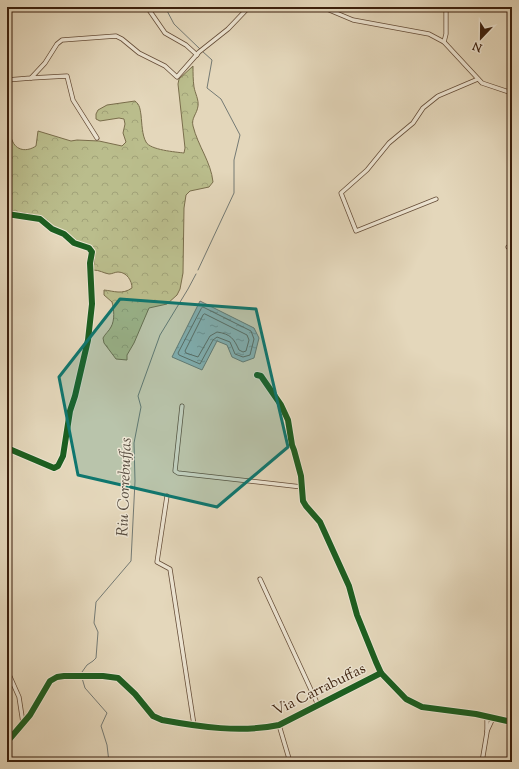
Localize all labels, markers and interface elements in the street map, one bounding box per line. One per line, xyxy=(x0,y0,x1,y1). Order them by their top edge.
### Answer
north arrow xyxy=(461,18,501,58)
text: N xyxy=(470,37,486,56)
water label: Riu Correbuffas xyxy=(112,437,139,537)
street label: Via Carrabuffas xyxy=(270,659,370,722)

